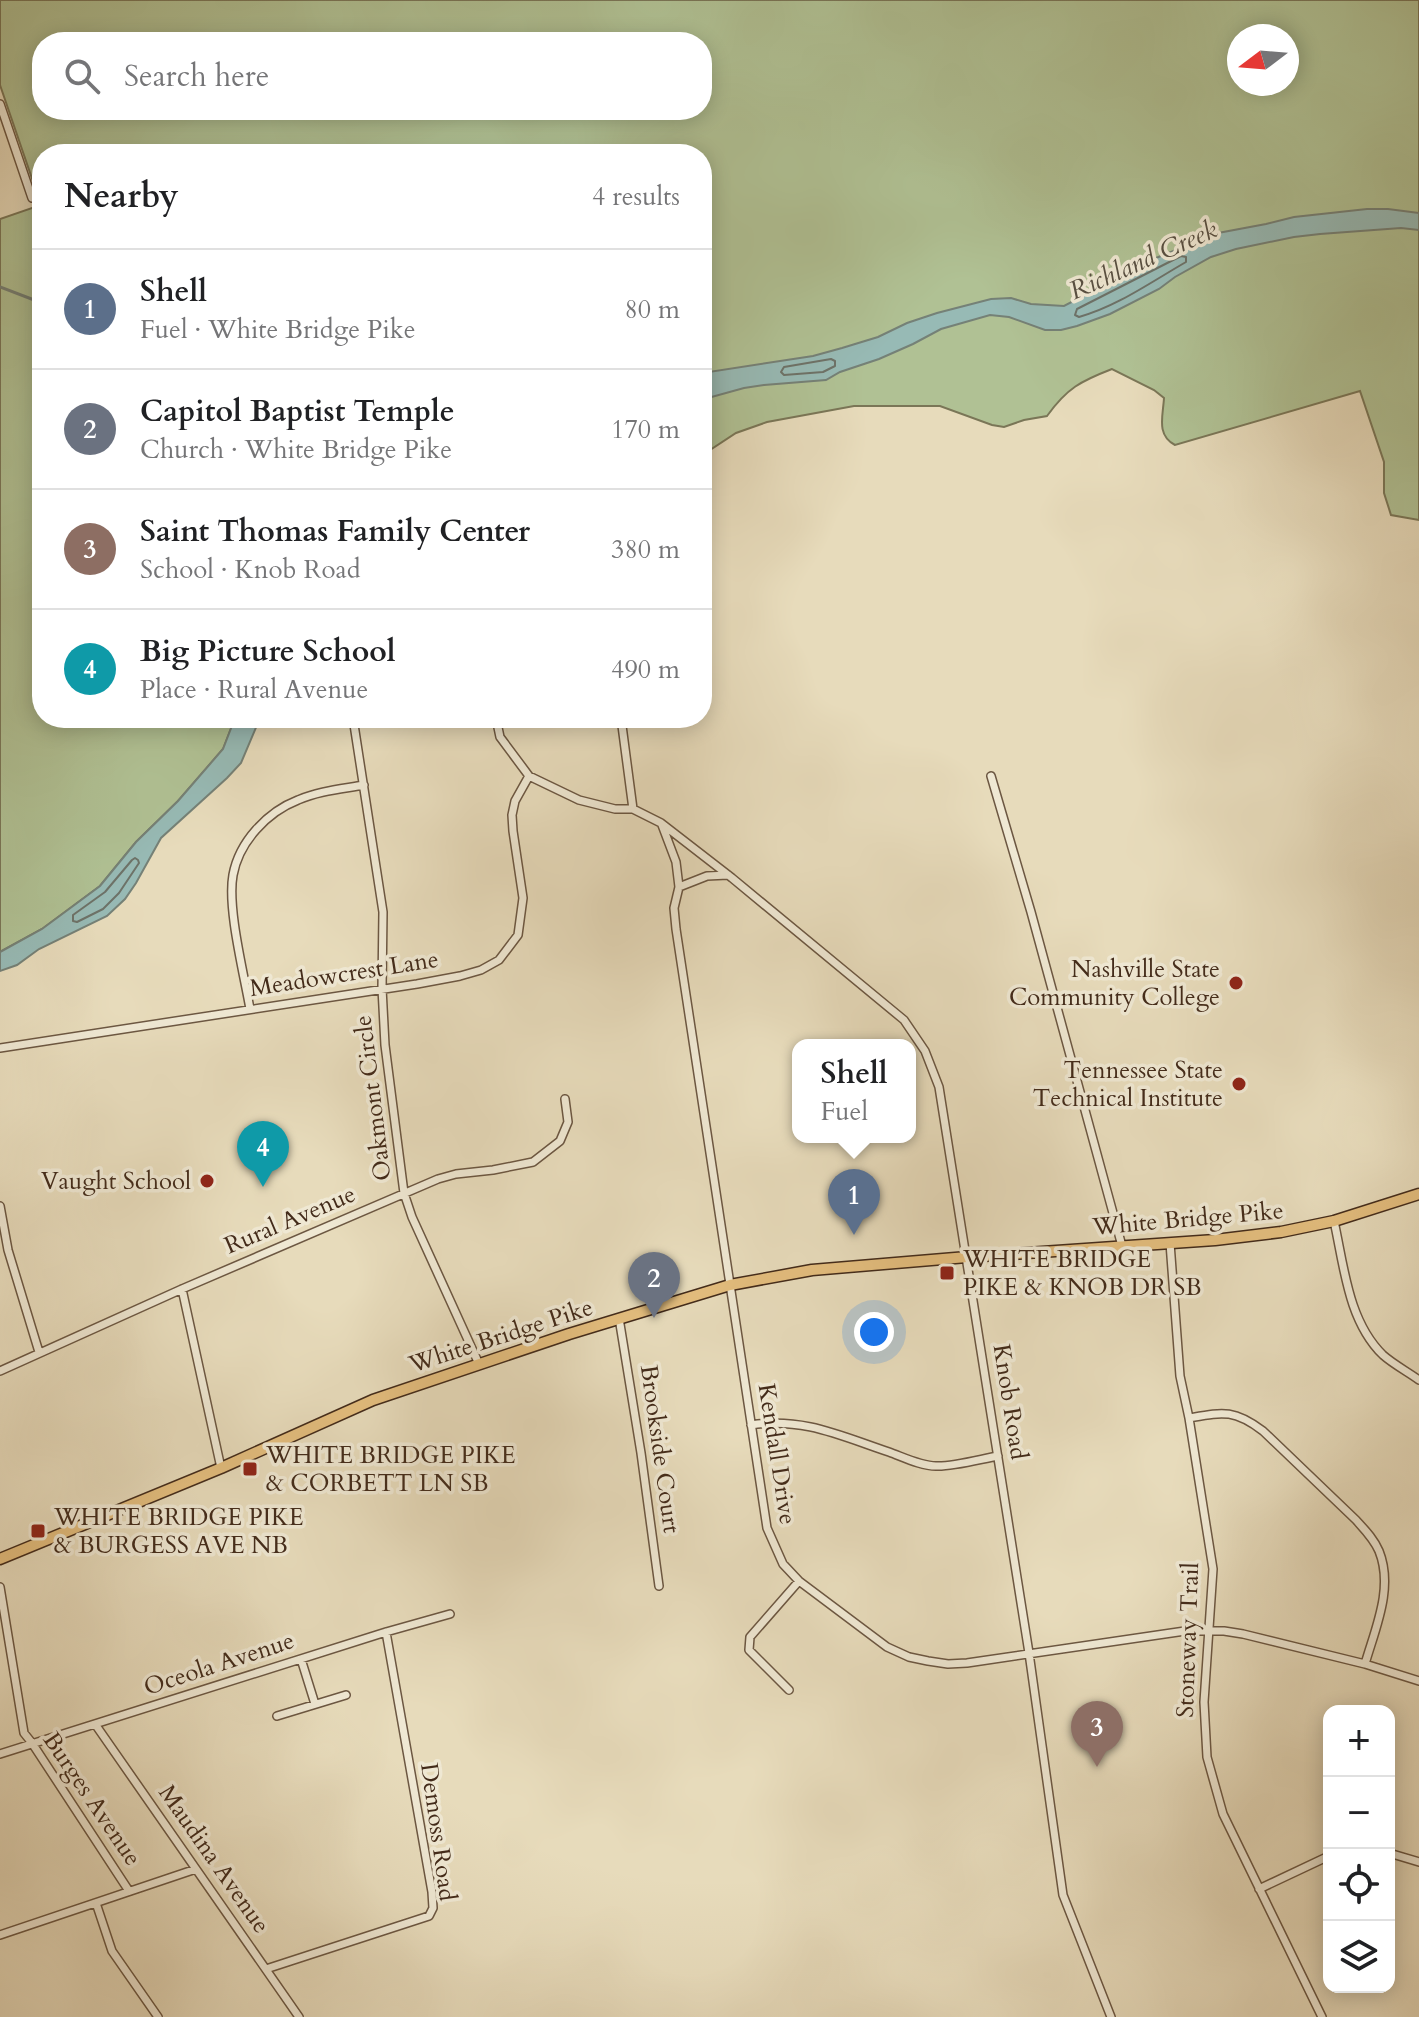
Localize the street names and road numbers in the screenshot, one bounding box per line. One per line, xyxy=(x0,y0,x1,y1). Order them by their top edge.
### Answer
street label: Meadowcrest Lane xyxy=(247,943,441,1005)
street label: Oakmont Circle xyxy=(346,1013,400,1183)
street label: Rural Avenue xyxy=(219,1178,361,1262)
street label: White Bridge Pike xyxy=(1090,1194,1285,1244)
street label: White Bridge Pike xyxy=(404,1291,597,1382)
street label: Knob Road xyxy=(985,1342,1035,1462)
street label: Brookside Court xyxy=(632,1363,688,1536)
street label: Kendall Drive xyxy=(750,1381,804,1527)
street label: Stoneway Trail xyxy=(1169,1562,1207,1718)
street label: Oceola Avenue xyxy=(140,1624,298,1704)
street label: Burges Avenue xyxy=(35,1726,149,1872)
street label: Demoss Road xyxy=(412,1761,464,1903)
street label: Maudina Avenue xyxy=(151,1778,277,1940)

